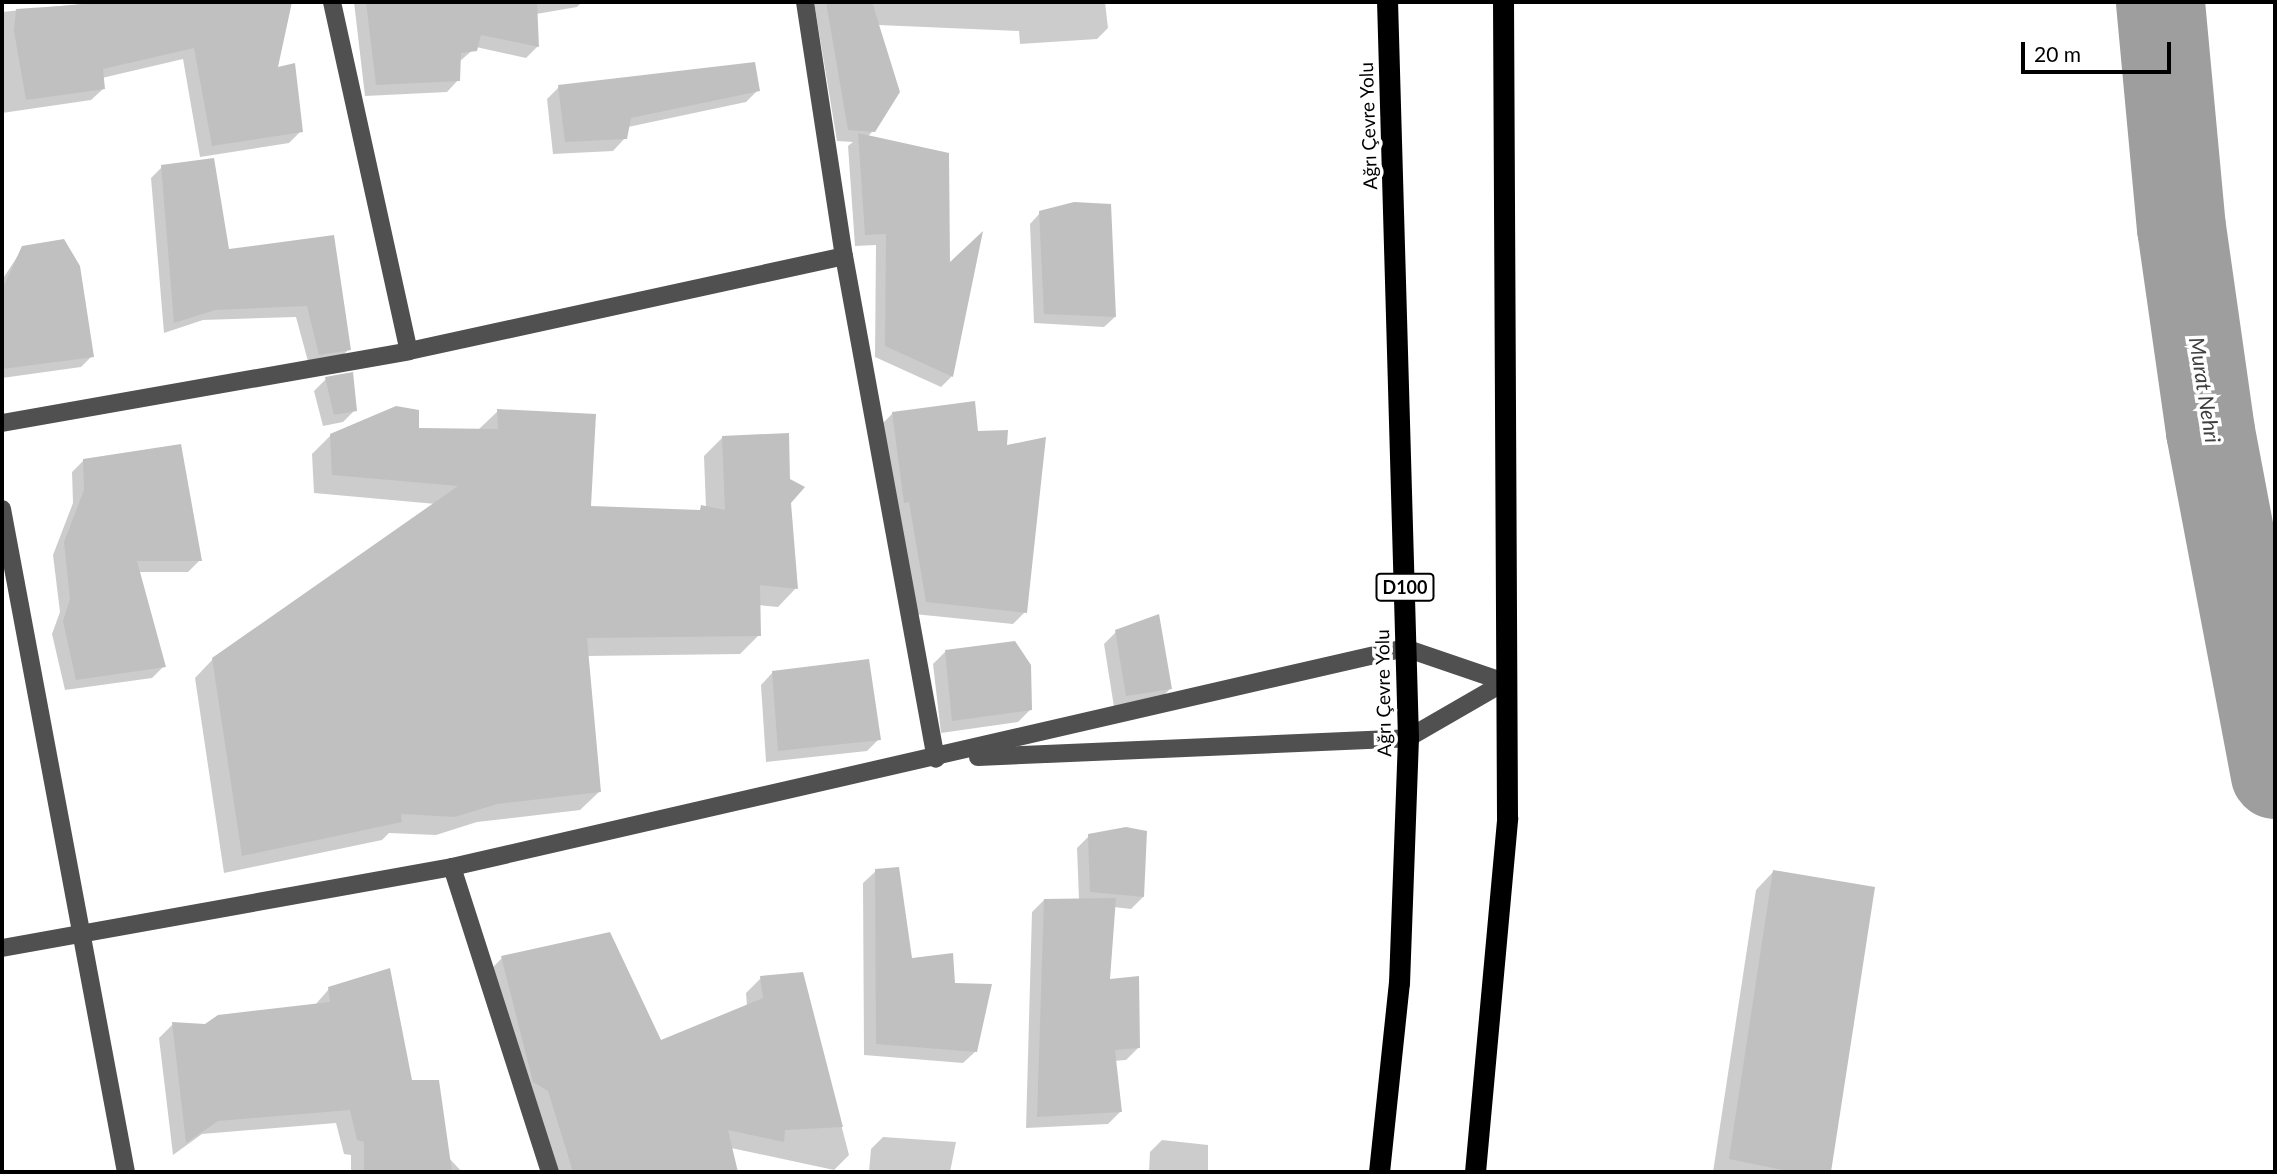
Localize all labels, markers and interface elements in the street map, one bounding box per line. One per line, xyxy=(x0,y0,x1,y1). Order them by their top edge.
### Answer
scale bar xyxy=(2025,28,2176,72)
text: 20 m xyxy=(2034,41,2081,66)
street label: Ağrı Çevre Yolu xyxy=(1354,62,1382,190)
water label: Murat Nehri xyxy=(2184,335,2226,445)
road number: D100 xyxy=(1375,572,1435,602)
street label: Ağrı Çevre Yolu xyxy=(1370,629,1396,757)

